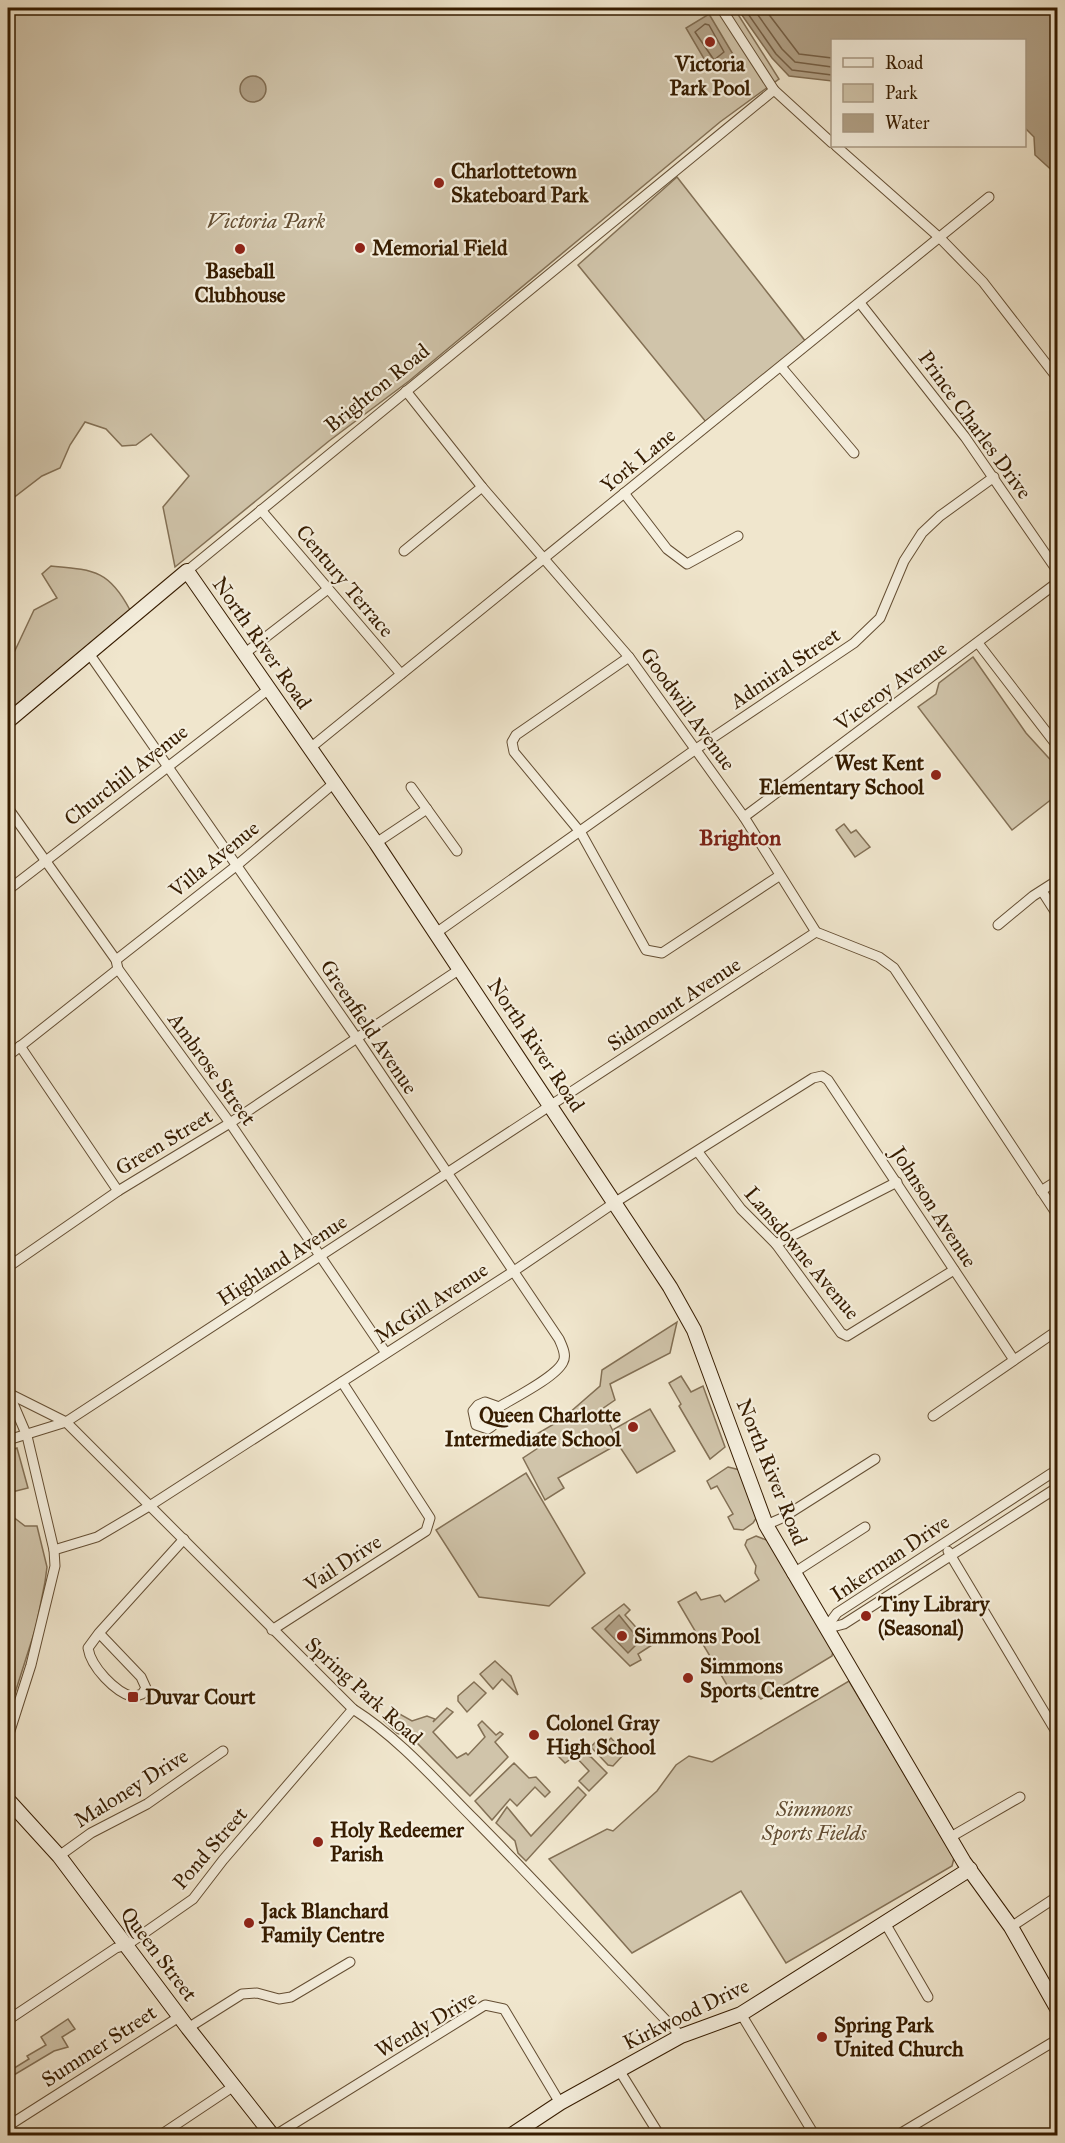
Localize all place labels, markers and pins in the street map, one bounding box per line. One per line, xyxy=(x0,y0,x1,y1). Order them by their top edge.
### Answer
marker: Victoria Park Pool xyxy=(703,35,717,49)
place label: Victoria Park Pool xyxy=(669,51,752,101)
place label: Charlottetown Skateboard Park xyxy=(451,158,590,208)
marker: Charlottetown Skateboard Park xyxy=(432,176,446,190)
place label: Memorial Field xyxy=(372,235,508,261)
marker: Memorial Field xyxy=(353,241,367,255)
marker: Baseball Clubhouse xyxy=(233,242,247,256)
place label: Baseball Clubhouse xyxy=(194,258,286,308)
place label: West Kent Elementary School xyxy=(759,750,925,800)
marker: West Kent Elementary School xyxy=(929,768,943,782)
place label: Queen Charlotte Intermediate School xyxy=(445,1402,622,1452)
marker: Queen Charlotte Intermediate School xyxy=(626,1420,640,1434)
place label: Tiny Library (Seasonal) xyxy=(877,1591,990,1641)
marker: Tiny Library (Seasonal) xyxy=(859,1609,873,1623)
place label: Simmons Pool xyxy=(634,1623,761,1649)
marker: Simmons Pool xyxy=(615,1629,629,1643)
place label: Simmons Sports Centre xyxy=(700,1653,819,1703)
marker: Simmons Sports Centre xyxy=(681,1671,695,1685)
place label: Duvar Court xyxy=(145,1684,256,1710)
marker: Duvar Court xyxy=(126,1690,140,1704)
place label: Colonel Gray High School xyxy=(546,1710,660,1760)
marker: Colonel Gray High School xyxy=(527,1728,541,1742)
place label: Holy Redeemer Parish xyxy=(330,1817,465,1867)
marker: Holy Redeemer Parish xyxy=(311,1835,325,1849)
place label: Jack Blanchard Family Centre xyxy=(258,1898,389,1948)
marker: Jack Blanchard Family Centre xyxy=(242,1916,256,1930)
place label: Spring Park United Church xyxy=(834,2012,964,2062)
marker: Spring Park United Church xyxy=(815,2030,829,2044)

